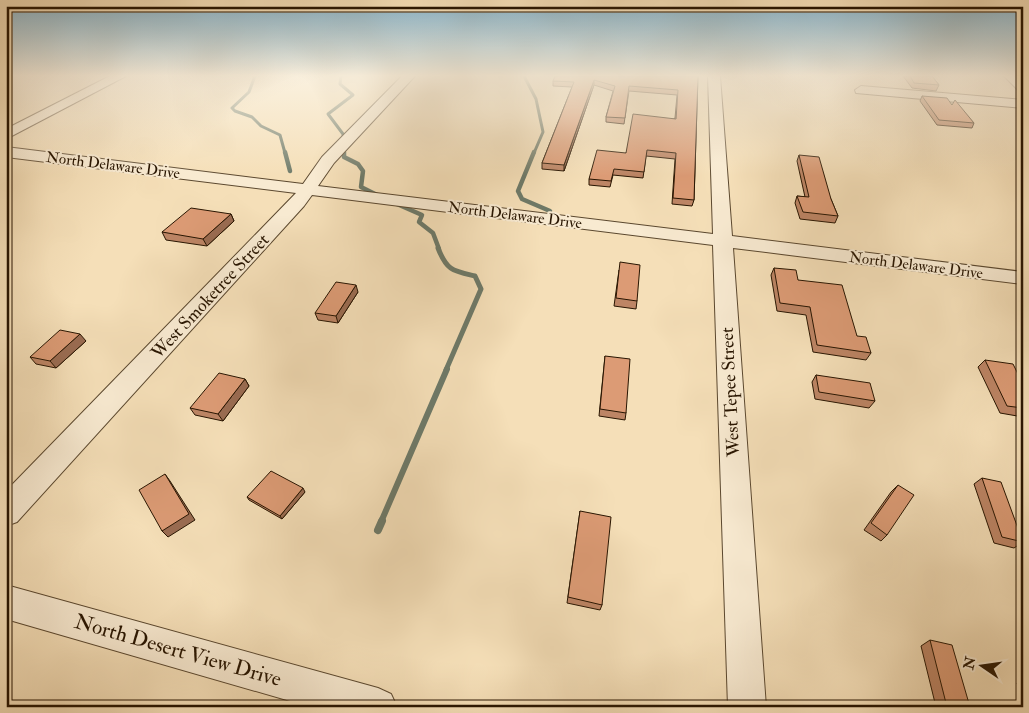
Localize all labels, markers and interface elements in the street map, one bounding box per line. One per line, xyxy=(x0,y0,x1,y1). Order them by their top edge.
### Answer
street label: North Delaware Drive xyxy=(45,148,181,183)
street label: North Delaware Drive xyxy=(447,198,583,233)
street label: West Smoketree Street xyxy=(146,229,275,365)
street label: North Delaware Drive xyxy=(848,248,984,283)
street label: West Tepee Street xyxy=(716,326,745,458)
street label: North Desert View Drive xyxy=(71,608,285,693)
north arrow xyxy=(956,640,1006,690)
text: N xyxy=(960,655,980,672)

